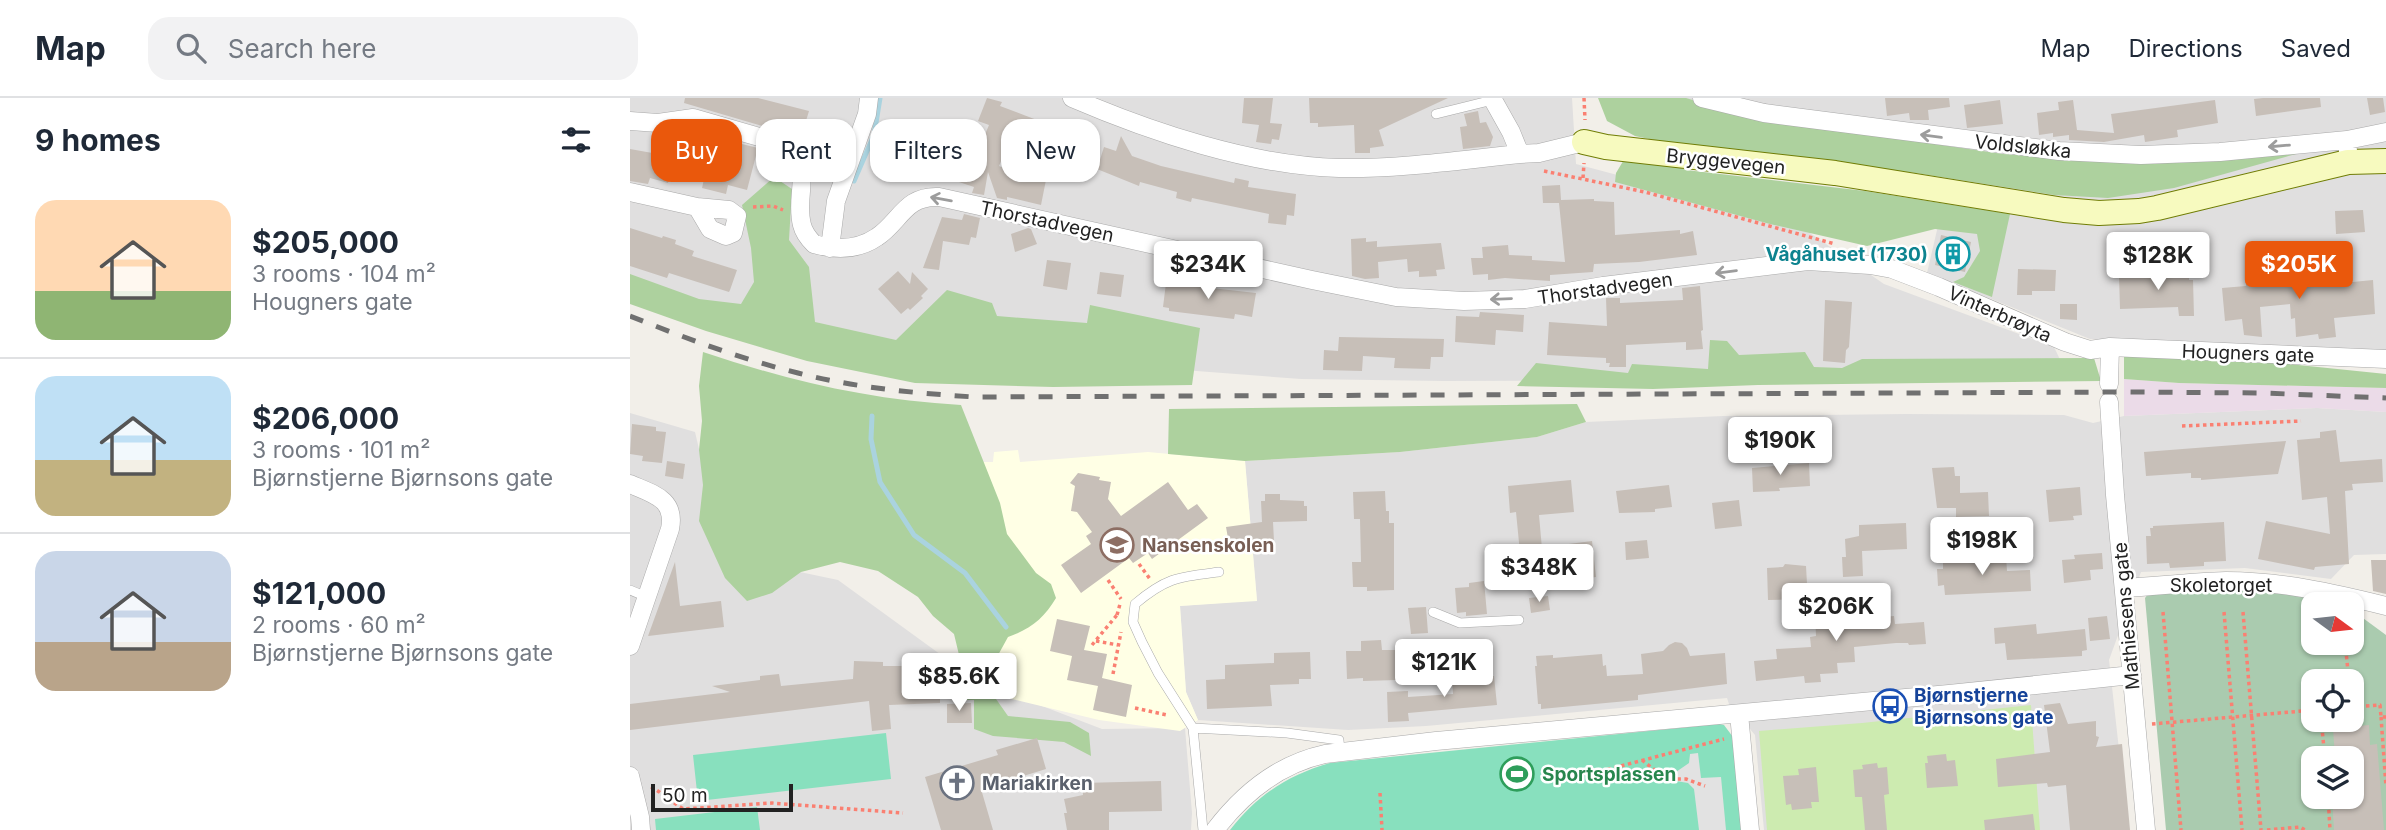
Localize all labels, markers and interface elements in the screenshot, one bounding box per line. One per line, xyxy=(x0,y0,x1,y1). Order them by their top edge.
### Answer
search box xyxy=(148,17,638,80)
text: Map xyxy=(35,28,106,68)
icon: search xyxy=(172,29,210,67)
text: Search here xyxy=(228,33,376,64)
text: Map xyxy=(2041,34,2090,63)
text: Directions xyxy=(2128,34,2243,63)
text: Saved xyxy=(2281,34,2351,63)
chip: Buy xyxy=(651,119,742,182)
chip: Rent xyxy=(756,119,856,182)
chip: Filters xyxy=(870,119,987,182)
chip: New xyxy=(1001,119,1100,182)
icon: filters xyxy=(557,121,595,159)
text: 9 homes xyxy=(35,122,161,158)
one-way arrow xyxy=(1920,129,1942,142)
street label: Voldsløkka xyxy=(1973,130,2073,163)
one-way arrow xyxy=(2268,140,2291,153)
street label: Bryggevegen xyxy=(1665,144,1787,179)
one-way arrow xyxy=(930,192,953,205)
street label: Thorstadvegen xyxy=(978,196,1116,247)
text: $205,000 xyxy=(252,224,399,260)
icon: home xyxy=(91,228,175,312)
pin: $128K xyxy=(2109,232,2207,292)
building icon: Vågåhuset (1730) xyxy=(1934,235,1972,273)
text: $128K xyxy=(2123,241,2193,269)
pin: $234K xyxy=(1159,242,1257,301)
pin: $205K xyxy=(2250,242,2348,301)
place label: Vågåhuset (1730) xyxy=(1765,243,1928,266)
text: $234K xyxy=(1170,250,1246,278)
text: $205K xyxy=(2261,250,2337,278)
text: 3 rooms · 104 m² xyxy=(252,260,436,288)
one-way arrow xyxy=(1716,265,1738,278)
street label: Thorstadvegen xyxy=(1536,268,1674,309)
street label: Vinterbrøyta xyxy=(1944,281,2055,348)
text: Hougners gate xyxy=(252,288,413,316)
one-way arrow xyxy=(1490,293,1513,306)
street label: Hougners gate xyxy=(2181,340,2315,367)
text: $206,000 xyxy=(252,400,399,436)
icon: home xyxy=(91,404,175,488)
pin: $190K xyxy=(1731,418,1829,477)
text: $190K xyxy=(1744,426,1816,454)
text: 3 rooms · 101 m² xyxy=(252,436,430,464)
text: Bjørnstjerne Bjørnsons gate xyxy=(252,464,553,492)
pin: $198K xyxy=(1933,518,2031,577)
school or university icon: Nansenskolen xyxy=(1098,526,1136,564)
text: $198K xyxy=(1946,526,2018,554)
place label: Nansenskolen xyxy=(1142,534,1274,557)
street label: Mathiesens gate xyxy=(2109,541,2144,691)
pin: $348K xyxy=(1490,545,1588,604)
text: $348K xyxy=(1501,553,1577,581)
street label: Skoletorget xyxy=(2170,574,2272,597)
text: $121,000 xyxy=(252,575,386,611)
icon: home xyxy=(91,579,175,663)
pin: $206K xyxy=(1787,584,1885,643)
text: $206K xyxy=(1798,592,1874,620)
north arrow xyxy=(2301,592,2364,654)
map controls xyxy=(2301,592,2364,809)
text: 2 rooms · 60 m² xyxy=(252,611,426,639)
text: Bjørnstjerne Bjørnsons gate xyxy=(252,639,553,667)
pin: $121K xyxy=(1395,640,1493,699)
text: $121K xyxy=(1411,648,1477,676)
pin: $85.6K xyxy=(902,654,1016,713)
text: $85.6K xyxy=(918,662,1000,690)
button: locate xyxy=(2301,669,2364,732)
place label: Bjørnstjerne Bjørnsons gate xyxy=(1914,684,2053,729)
bus stop icon: Bjørnstjerne Bjørnsons gate xyxy=(1871,687,1909,725)
button: layers xyxy=(2301,746,2364,809)
sports icon: Sportsplassen xyxy=(1498,755,1536,793)
place label: Sportsplassen xyxy=(1542,763,1676,786)
church icon: Mariakirken xyxy=(938,764,976,802)
place label: Mariakirken xyxy=(982,772,1093,795)
scale bar xyxy=(651,781,793,813)
text: 50 m xyxy=(662,784,708,807)

